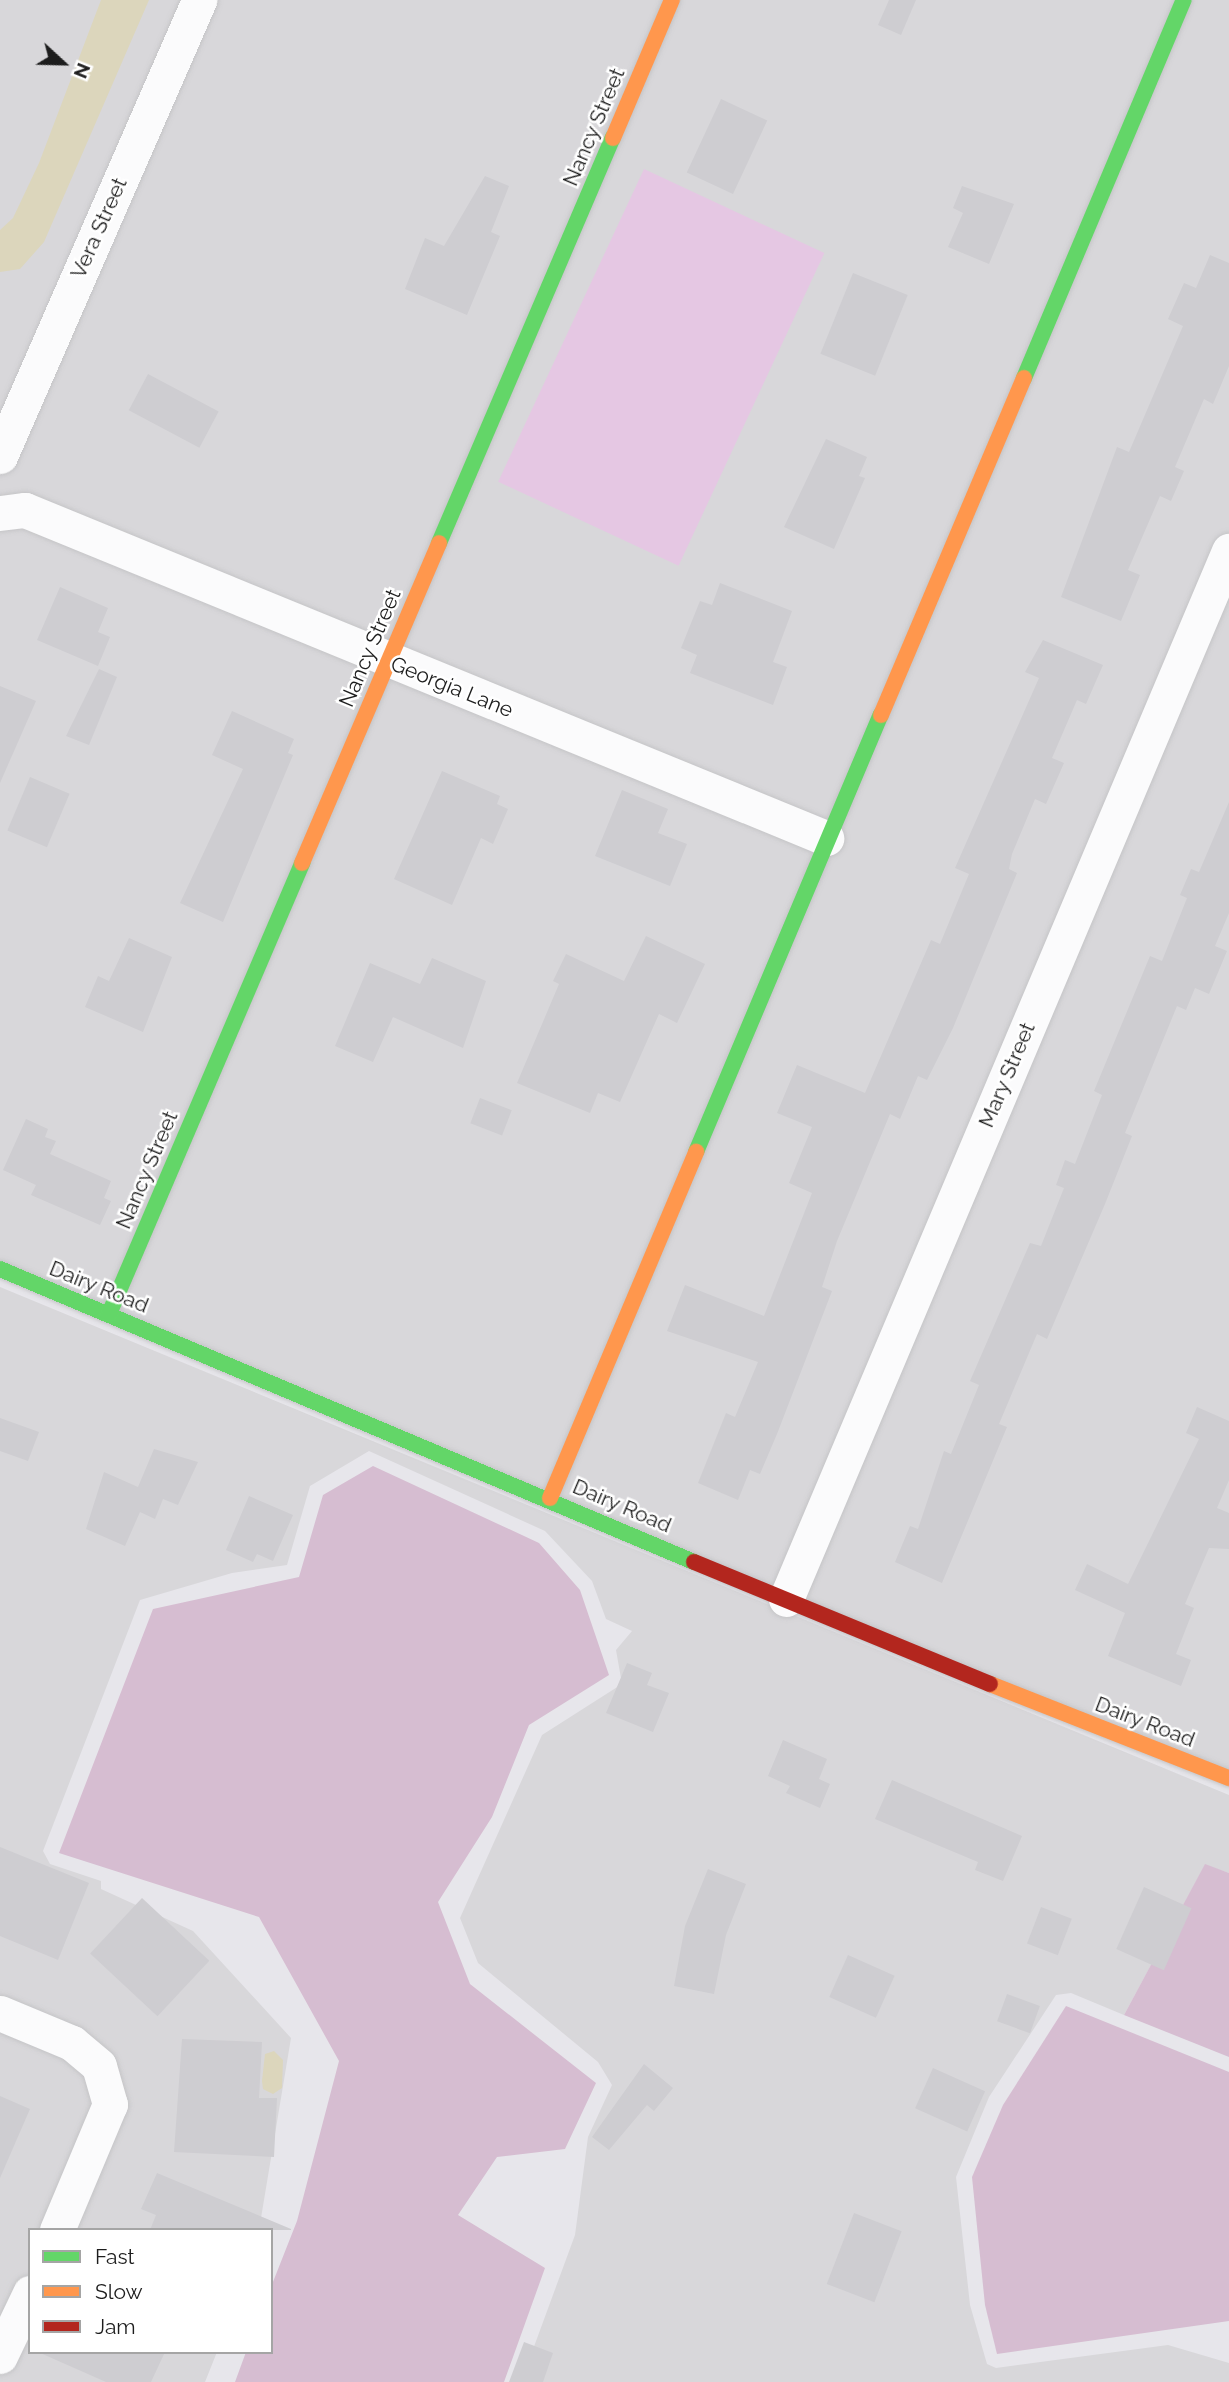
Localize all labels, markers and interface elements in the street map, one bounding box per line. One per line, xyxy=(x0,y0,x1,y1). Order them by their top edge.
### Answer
north arrow xyxy=(28,28,98,98)
text: N xyxy=(70,60,95,82)
street label: Nancy Street xyxy=(558,64,630,190)
street label: Vera Street xyxy=(66,174,132,282)
street label: Nancy Street xyxy=(334,585,406,711)
street label: Georgia Lane xyxy=(387,651,517,723)
street label: Mary Street xyxy=(974,1018,1040,1132)
street label: Nancy Street xyxy=(111,1107,183,1233)
street label: Dairy Road xyxy=(45,1256,153,1318)
street label: Dairy Road xyxy=(569,1474,675,1538)
street label: Dairy Road xyxy=(1091,1691,1199,1753)
legend xyxy=(28,2228,273,2354)
text: Fast xyxy=(95,2244,135,2269)
text: Slow xyxy=(95,2279,143,2304)
text: Jam xyxy=(95,2314,136,2339)

